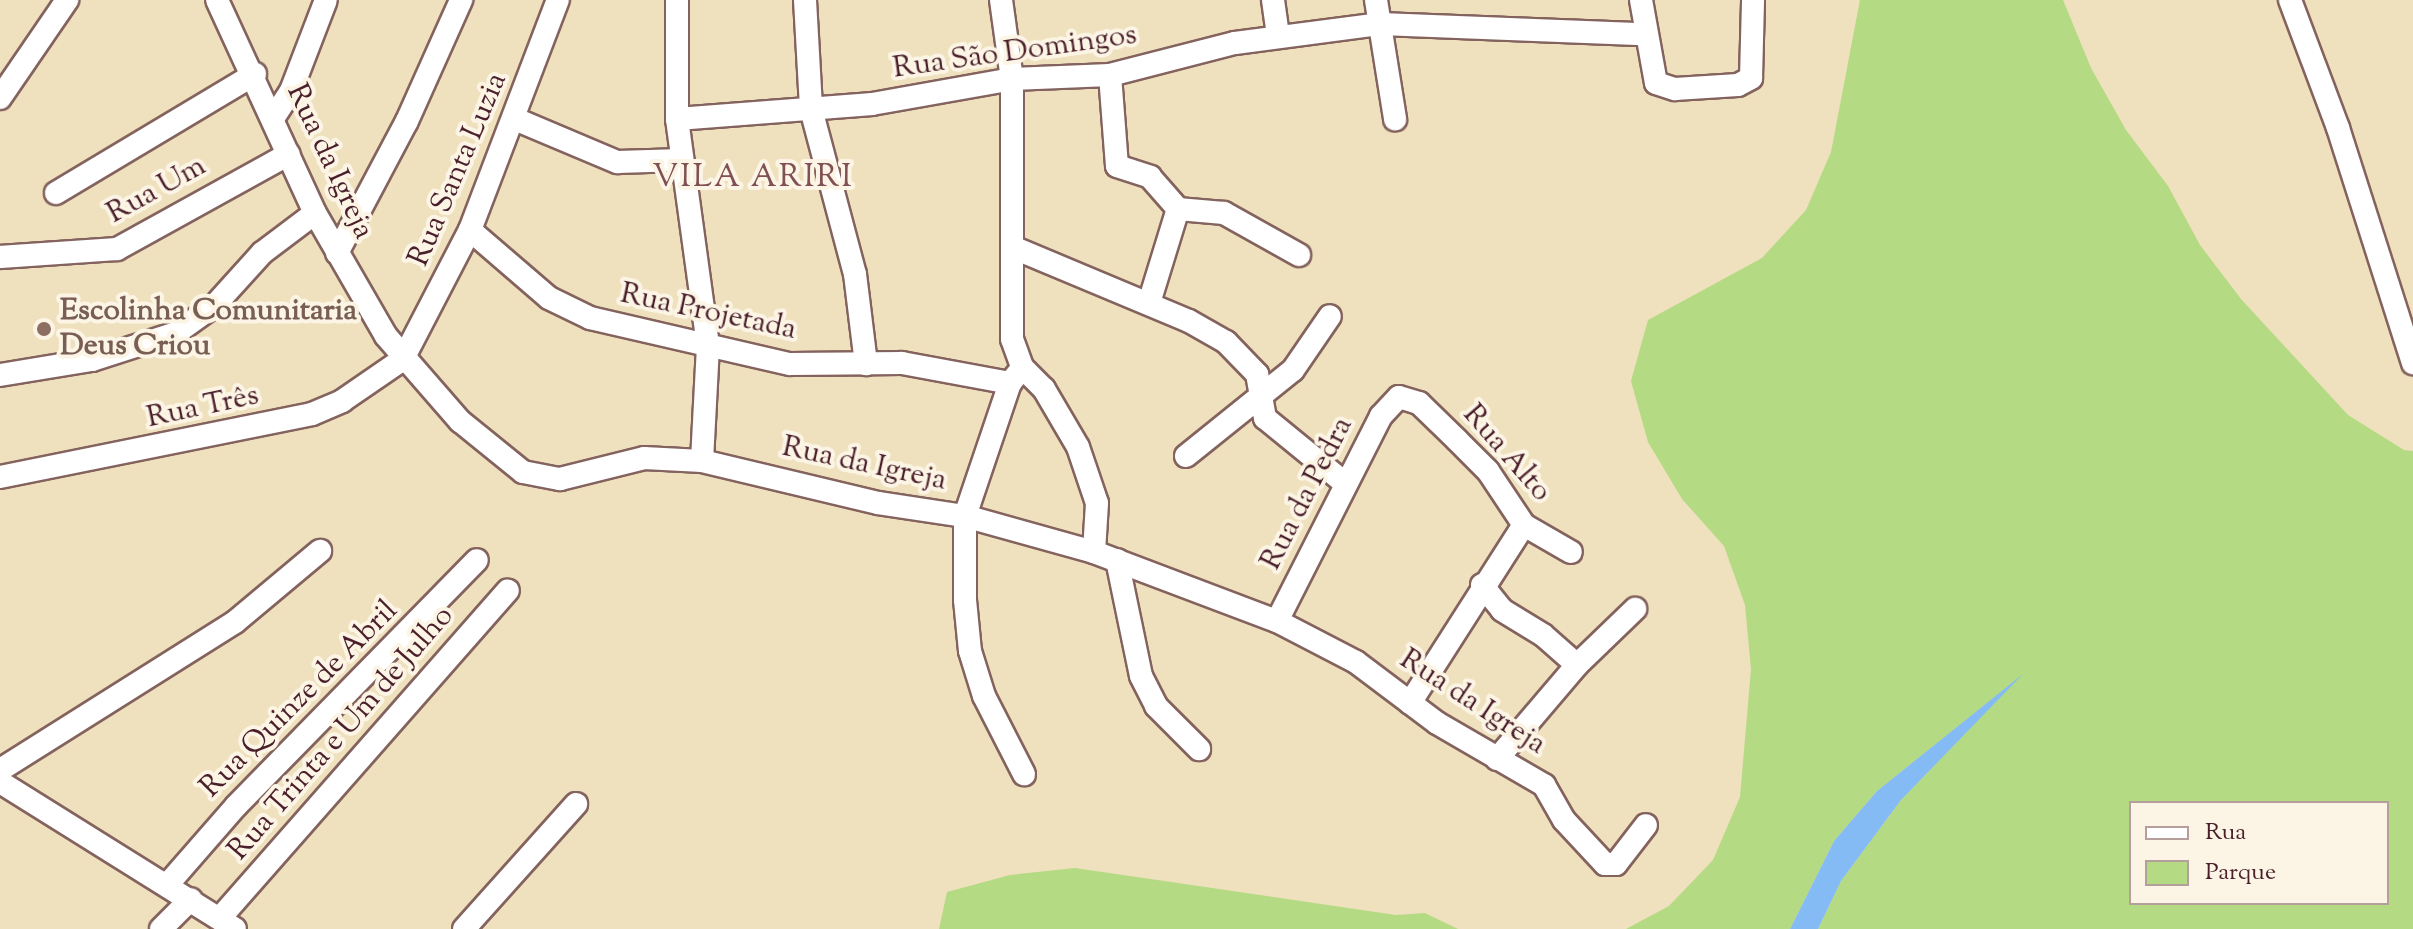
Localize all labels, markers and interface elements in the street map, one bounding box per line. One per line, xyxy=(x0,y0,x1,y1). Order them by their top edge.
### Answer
street label: Rua São Domingos xyxy=(891,18,1139,88)
street label: Rua Santa Luzia xyxy=(402,68,516,272)
street label: Rua da Igreja xyxy=(277,79,381,245)
street label: Rua Um xyxy=(101,149,213,233)
district label: VILA ARIRI xyxy=(652,159,854,197)
street label: Rua Projetada xyxy=(617,277,799,349)
place label: Escolinha Comunitaria Deus Criou xyxy=(60,294,357,364)
marker: Escolinha Comunitaria Deus Criou xyxy=(35,320,53,338)
street label: Rua Três xyxy=(144,379,262,437)
street label: Rua Alto xyxy=(1454,398,1558,510)
street label: Rua da Pedra xyxy=(1254,412,1362,576)
street label: Rua da Igreja xyxy=(779,430,949,500)
street label: Rua Quinze de Abril xyxy=(194,594,406,806)
street label: Rua Trinta e Um de Julho xyxy=(222,599,462,869)
street label: Rua da Igreja xyxy=(1392,642,1552,764)
legend xyxy=(2129,801,2389,905)
text: Rua xyxy=(2205,816,2246,850)
text: Parque xyxy=(2205,856,2276,890)

